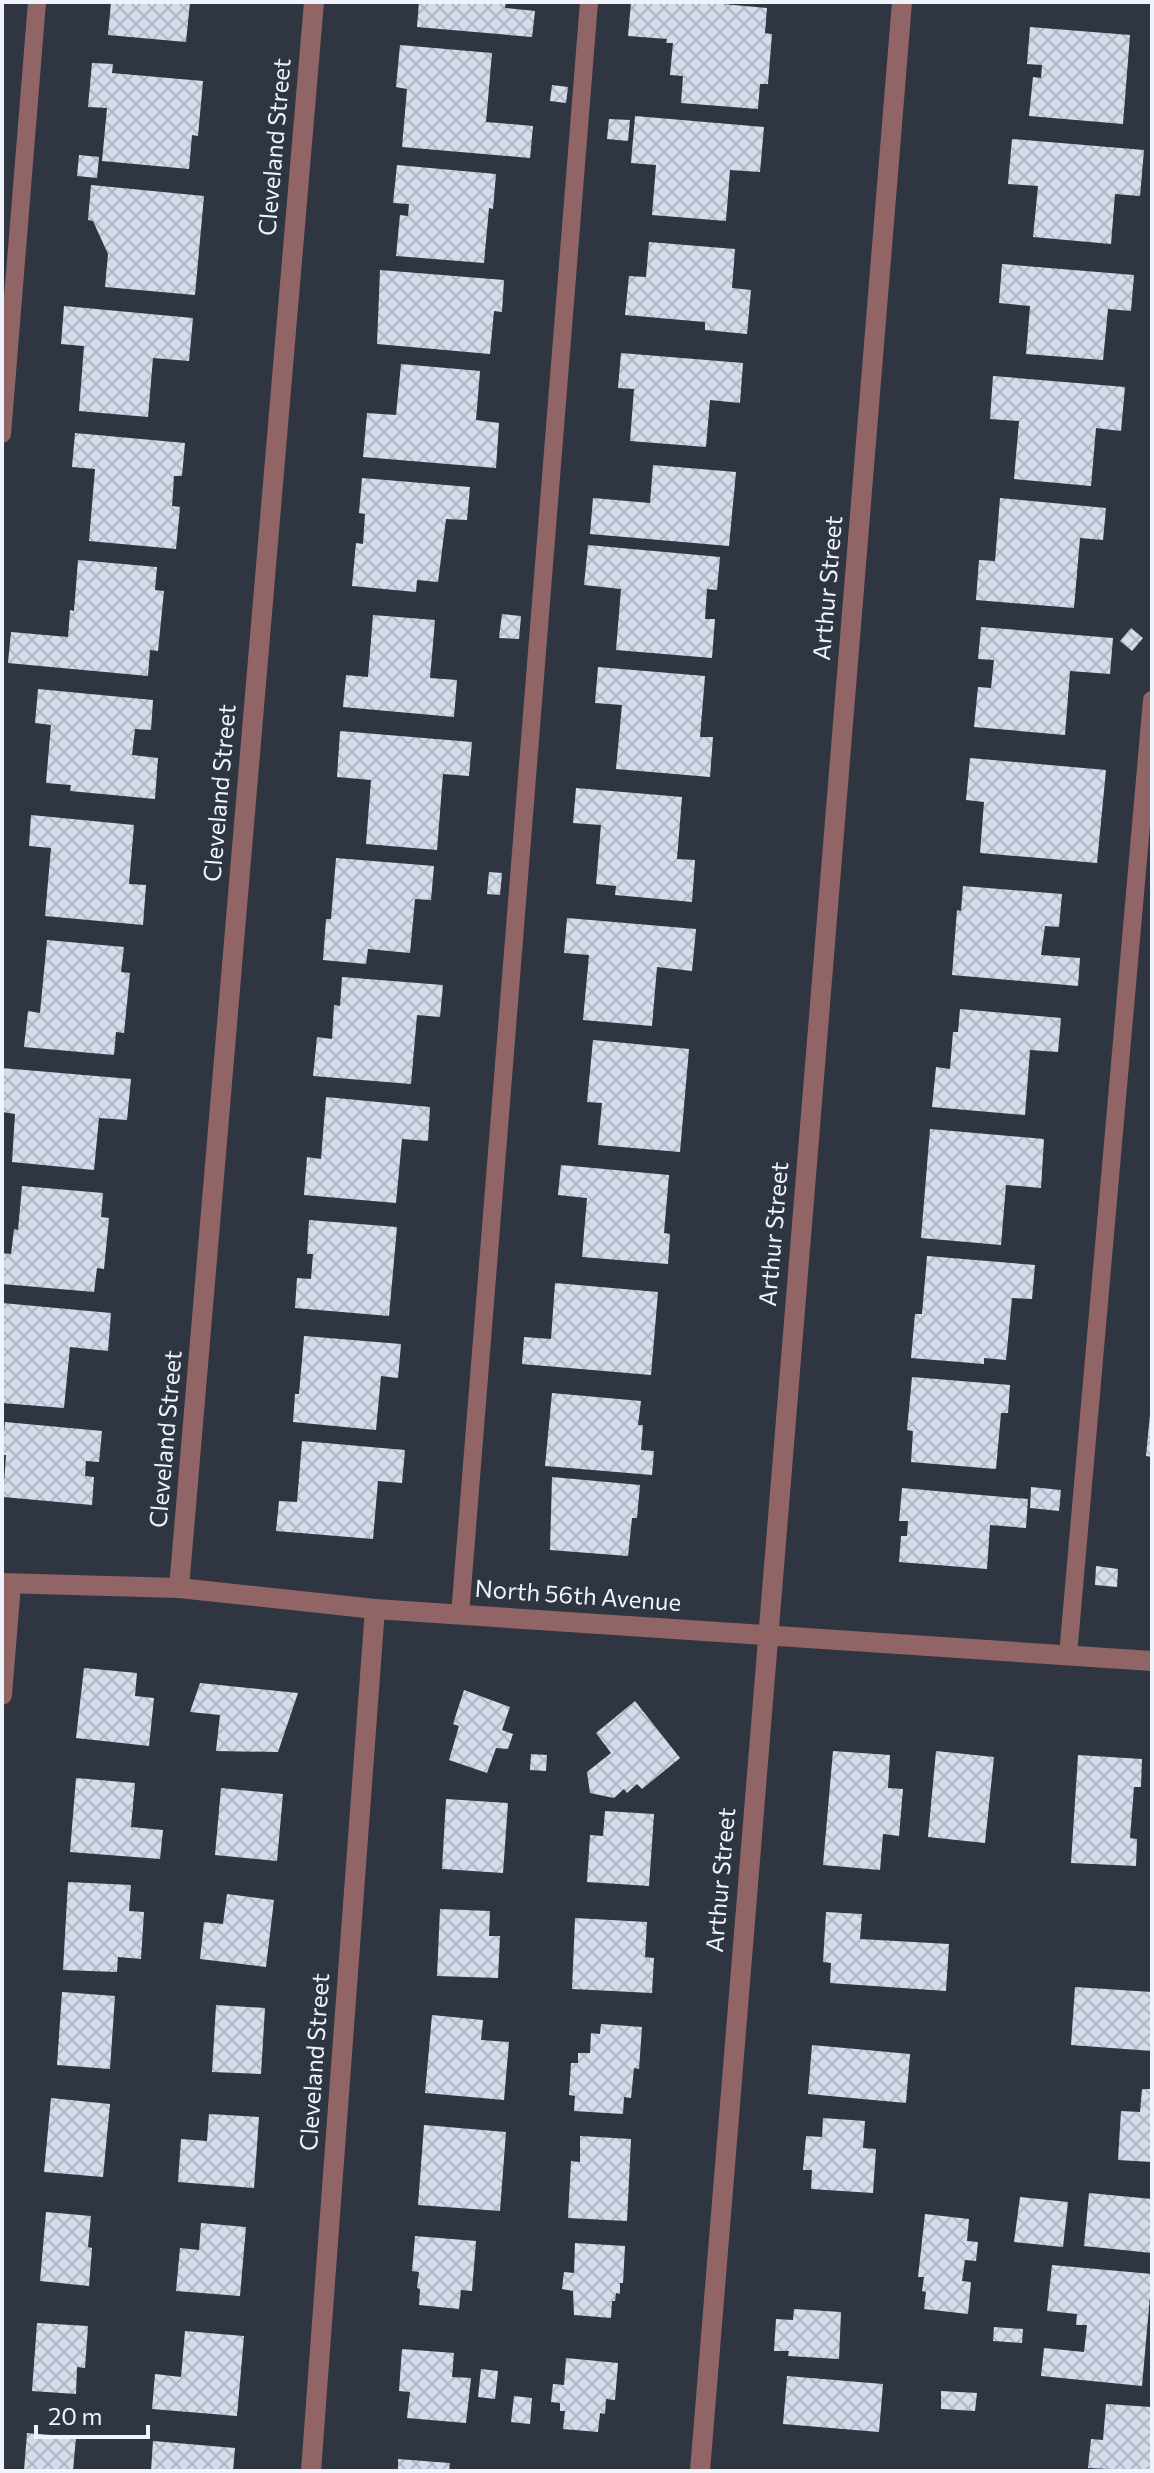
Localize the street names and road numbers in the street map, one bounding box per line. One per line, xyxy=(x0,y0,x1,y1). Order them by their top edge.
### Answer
street label: Cleveland Street xyxy=(251,57,296,237)
street label: Arthur Street xyxy=(806,514,847,661)
street label: Cleveland Street xyxy=(196,703,241,883)
street label: Arthur Street xyxy=(752,1160,793,1307)
street label: Cleveland Street xyxy=(142,1349,187,1529)
street label: North 56th Avenue xyxy=(474,1573,682,1616)
street label: Arthur Street xyxy=(699,1806,740,1953)
street label: Cleveland Street xyxy=(293,1972,334,2152)

